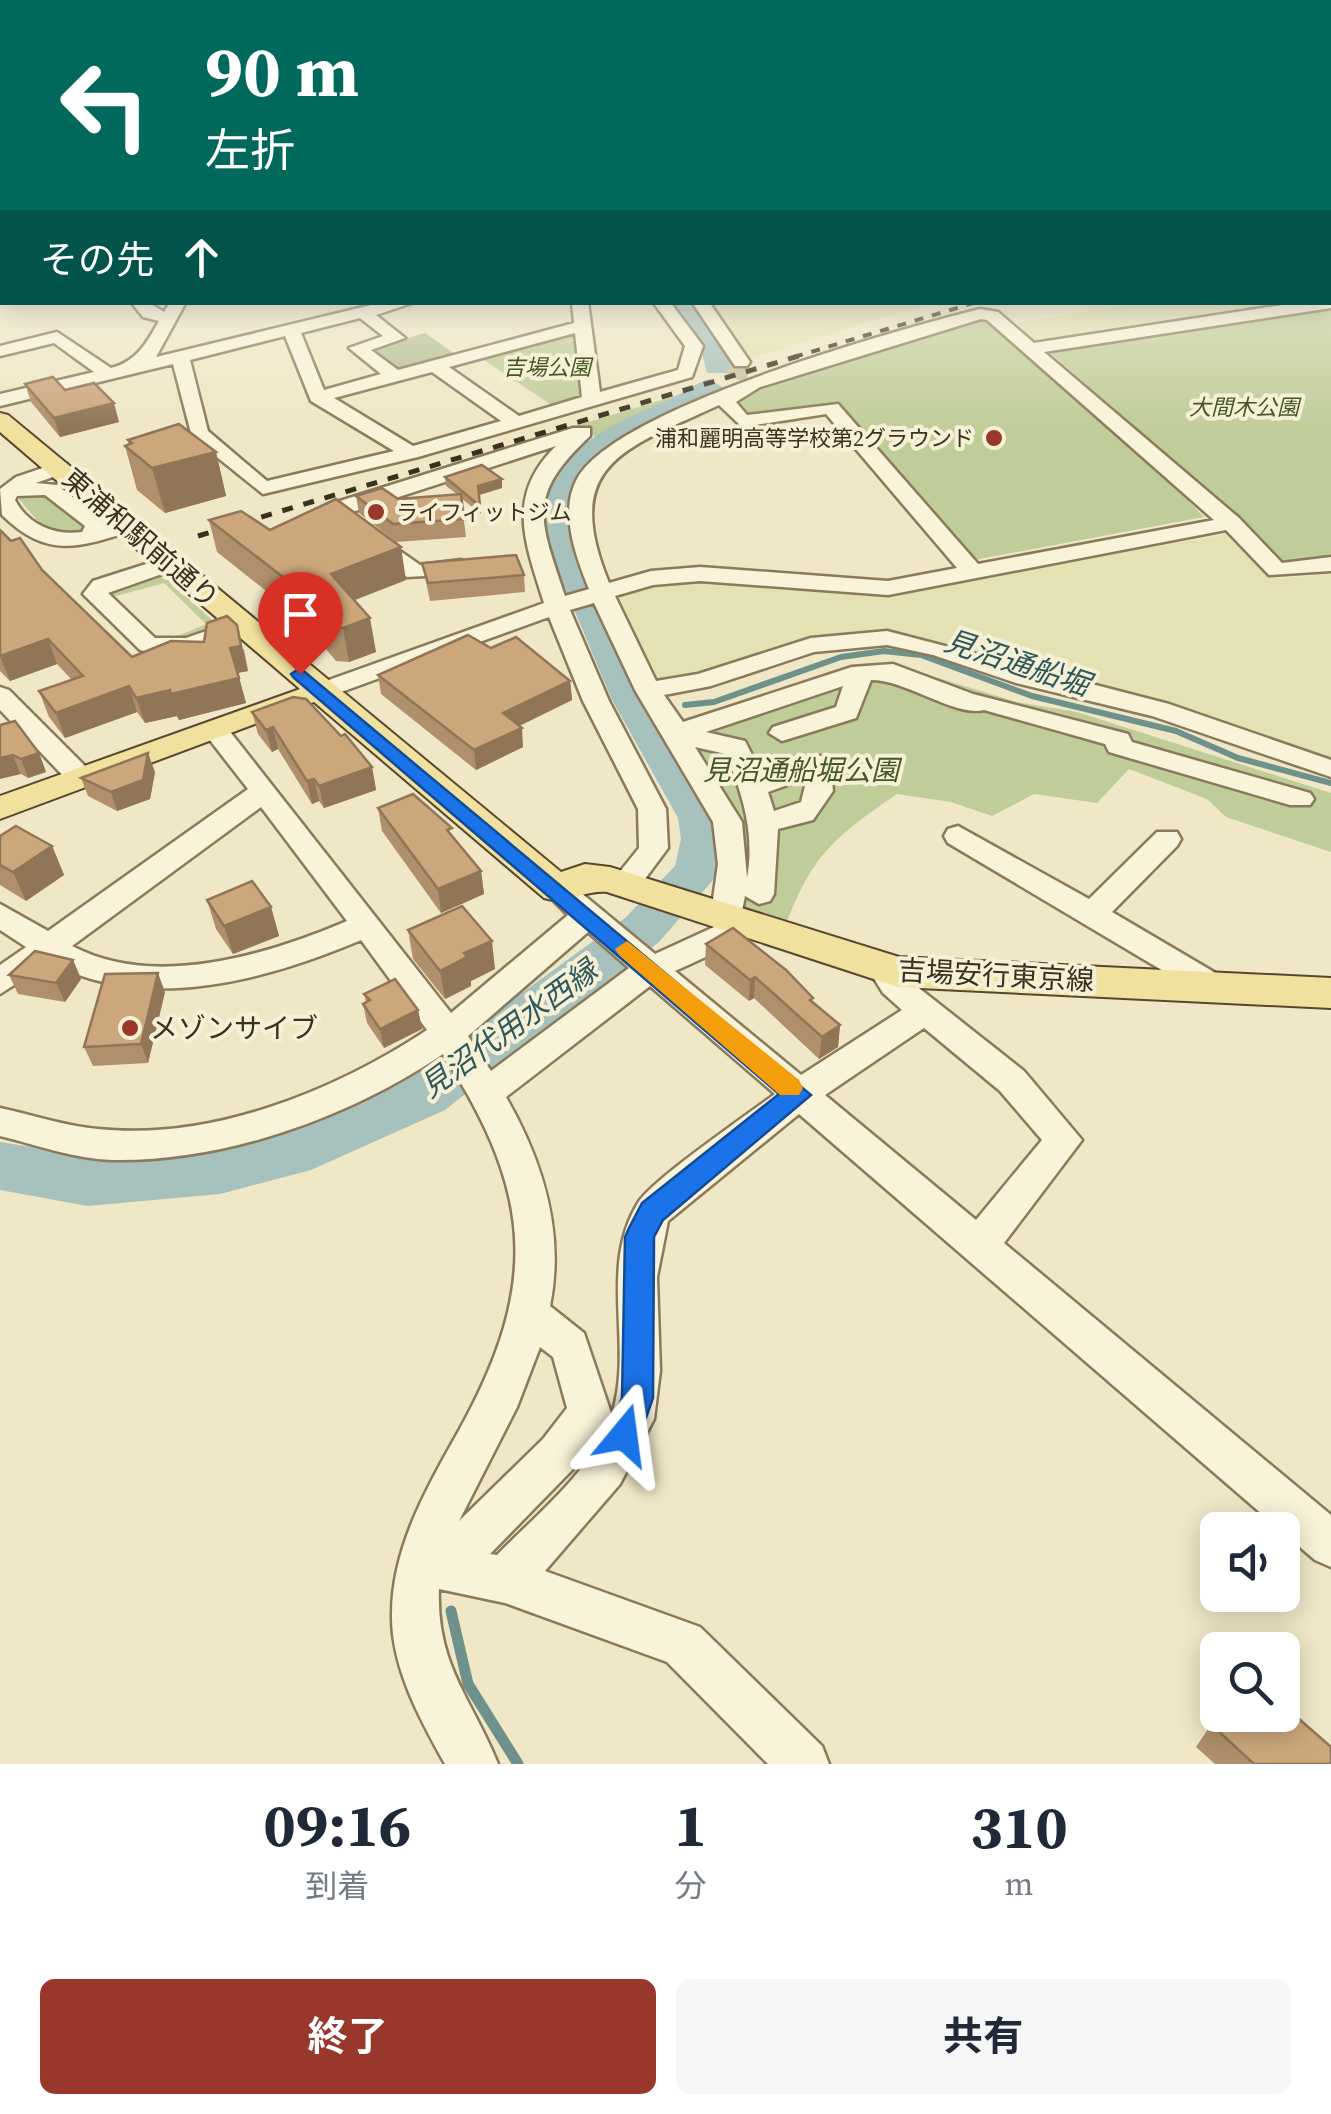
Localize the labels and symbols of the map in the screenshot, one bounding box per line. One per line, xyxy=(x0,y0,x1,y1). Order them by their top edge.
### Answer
park label: 吉場公園 xyxy=(503,352,594,382)
park label: 大間木公園 xyxy=(1189,392,1302,422)
place label: 浦和麗明高等学校第2グラウンド xyxy=(655,423,974,453)
marker: 浦和麗明高等学校第2グラウンド xyxy=(983,427,1005,449)
street label: 東浦和駅前通り xyxy=(55,459,227,617)
place label: ライフィットジム xyxy=(396,497,572,527)
marker: ライフィットジム xyxy=(365,501,387,523)
pin xyxy=(258,572,343,675)
water label: 見沼通船堀 xyxy=(939,620,1099,706)
park label: 見沼通船堀公園 xyxy=(703,751,903,789)
water label: 見沼代用水西縁 xyxy=(412,949,608,1107)
street label: 吉場安行東京線 xyxy=(897,951,1095,999)
place label: メゾンサイブ xyxy=(150,1009,318,1047)
marker: メゾンサイブ xyxy=(119,1017,141,1039)
position arrow xyxy=(572,1383,676,1487)

